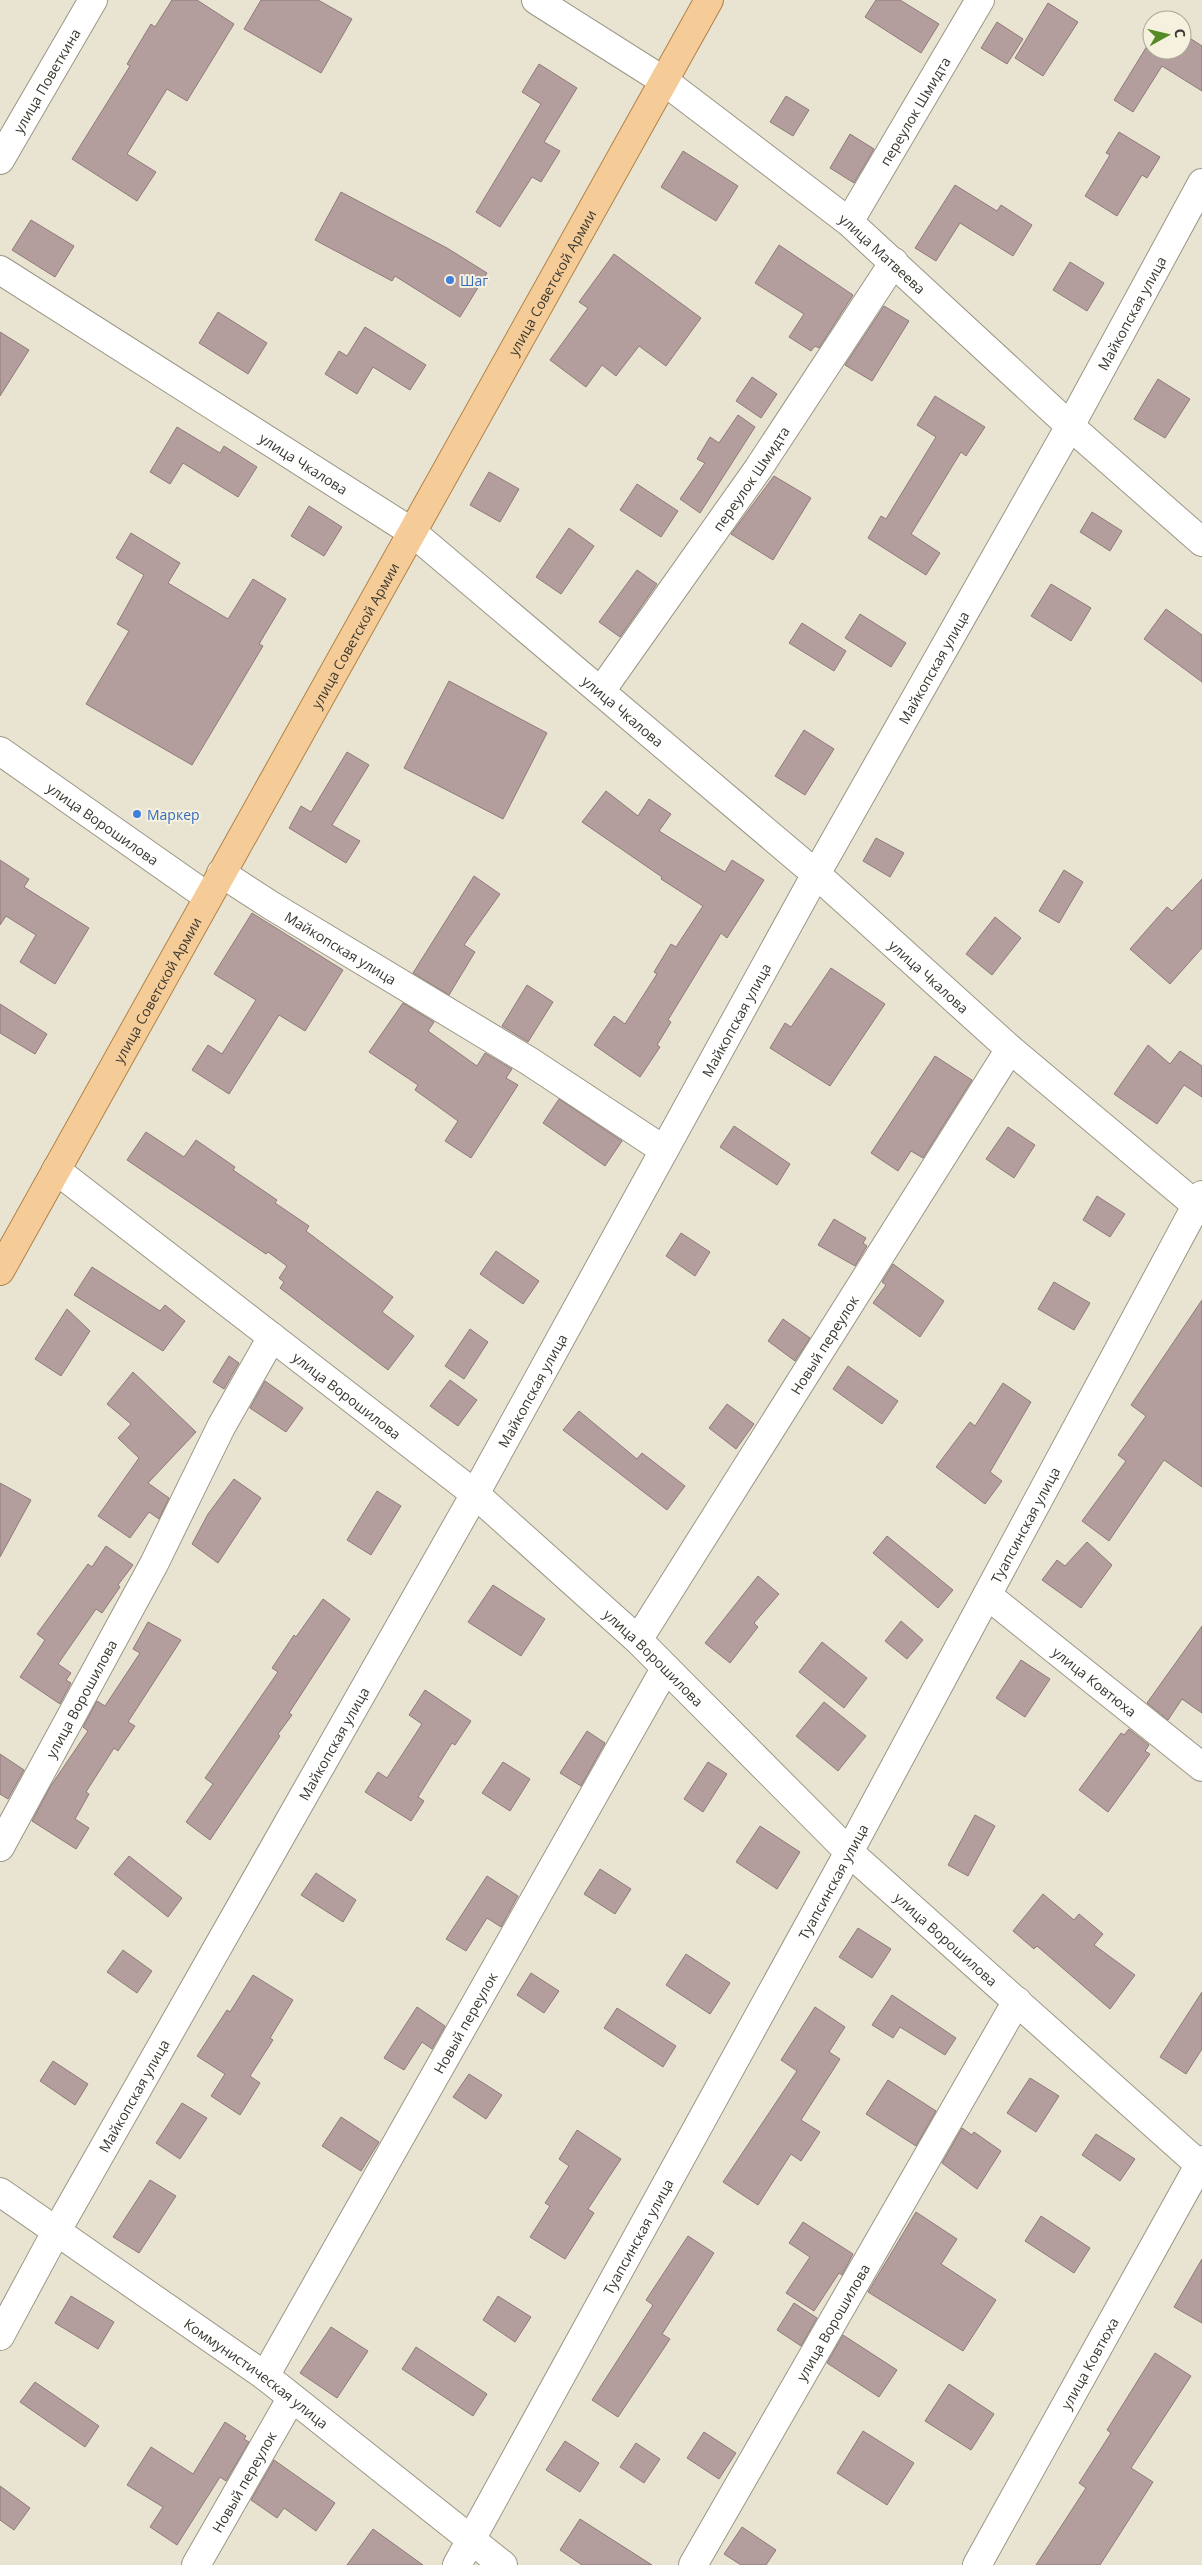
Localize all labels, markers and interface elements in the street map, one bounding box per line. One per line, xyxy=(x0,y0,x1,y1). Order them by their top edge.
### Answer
north arrow xyxy=(1142,10,1192,60)
street label: улица Поветкина xyxy=(8,25,84,136)
text: С xyxy=(1170,27,1190,39)
street label: переулок Шмидта xyxy=(875,53,954,169)
street label: улица Советской Армии xyxy=(503,206,600,359)
street label: улица Матвеева xyxy=(836,209,930,298)
street label: Майкопская улица xyxy=(1093,253,1170,373)
place label: Шаг xyxy=(460,271,488,290)
marker: Шаг xyxy=(444,274,456,286)
street label: переулок Шмидта xyxy=(708,422,793,535)
street label: улица Чкалова xyxy=(256,428,352,498)
street label: улица Советской Армии xyxy=(306,559,403,712)
street label: Майкопская улица xyxy=(894,607,973,727)
street label: улица Чкалова xyxy=(578,671,668,751)
street label: улица Ворошилова xyxy=(44,778,163,869)
place label: Маркер xyxy=(147,805,200,824)
marker: Маркер xyxy=(131,808,143,820)
street label: Майкопская улица xyxy=(281,906,400,988)
street label: улица Советской Армии xyxy=(109,913,205,1066)
street label: улица Чкалова xyxy=(885,935,973,1017)
street label: Майкопская улица xyxy=(697,959,775,1080)
street label: Новый переулок xyxy=(786,1291,863,1398)
street label: Майкопская улица xyxy=(493,1330,571,1451)
street label: улица Ворошилова xyxy=(289,1347,405,1443)
street label: Туапсинская улица xyxy=(986,1463,1064,1586)
street label: улица Ворошилова xyxy=(600,1605,708,1710)
street label: улица Ворошилова xyxy=(41,1636,121,1761)
street label: улица Ковтюха xyxy=(1049,1642,1141,1721)
street label: Майкопская улица xyxy=(294,1683,373,1803)
street label: Туапсинская улица xyxy=(793,1820,872,1943)
street label: улица Ворошилова xyxy=(891,1888,1002,1990)
street label: Новый переулок xyxy=(429,1968,502,2077)
street label: Майкопская улица xyxy=(94,2036,173,2156)
street label: Туапсинская улица xyxy=(598,2175,677,2298)
street label: улица Ворошилова xyxy=(791,2260,874,2384)
street label: Коммунистическая улица xyxy=(181,2314,332,2432)
street label: улица Ковтюха xyxy=(1056,2314,1122,2412)
street label: Новый переулок xyxy=(207,2427,281,2536)

